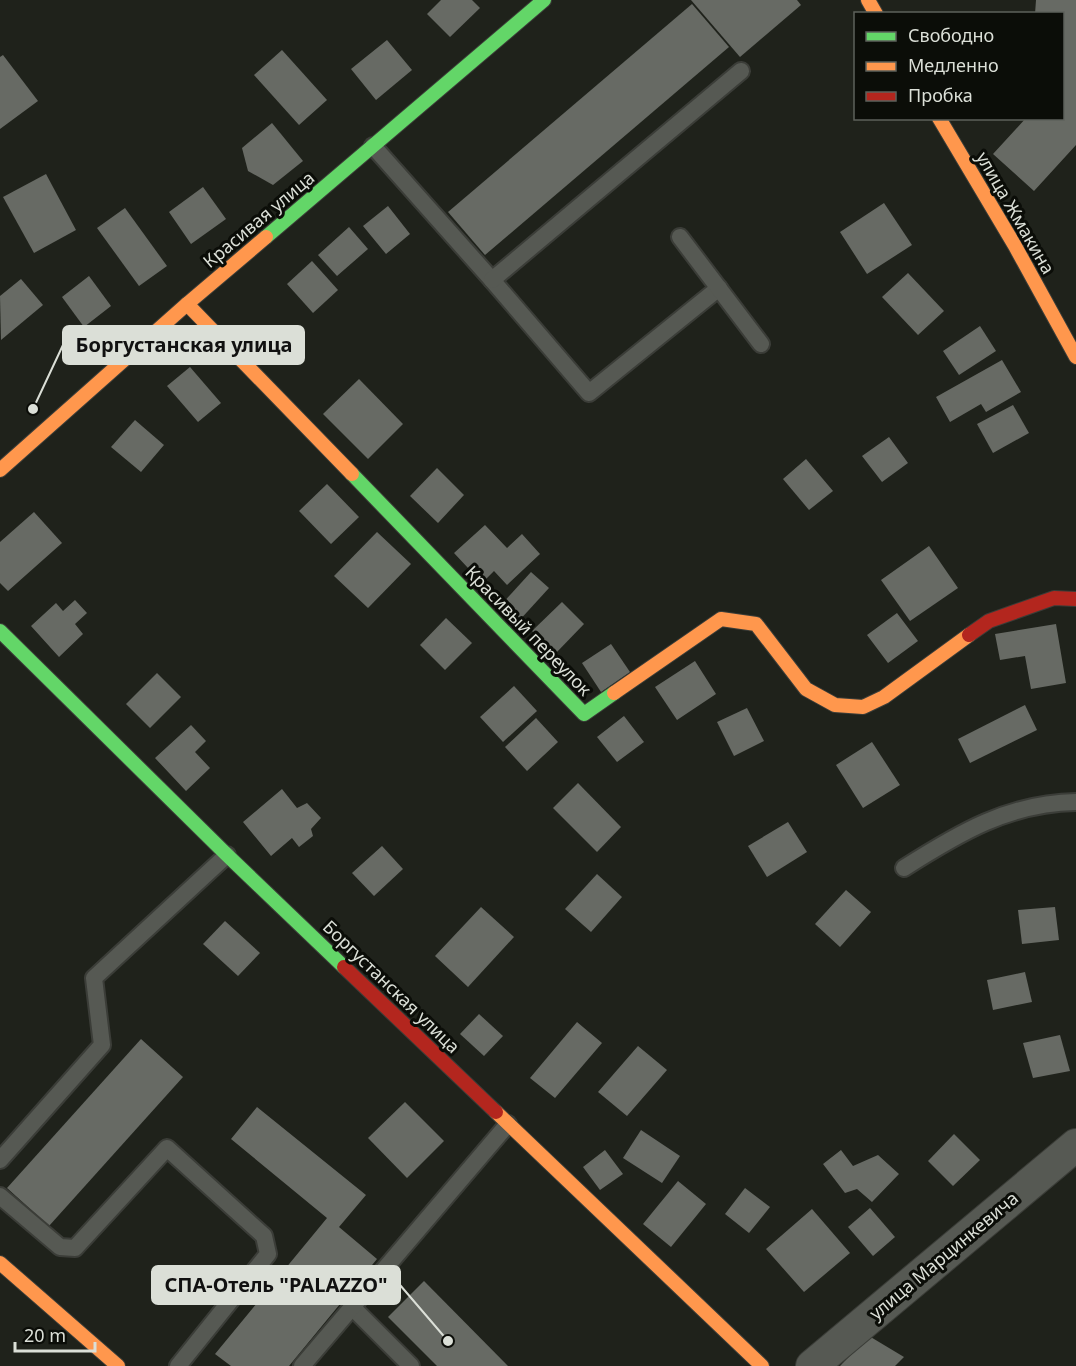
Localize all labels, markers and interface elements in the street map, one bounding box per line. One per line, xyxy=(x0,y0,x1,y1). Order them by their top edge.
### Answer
legend xyxy=(854,12,1064,120)
text: Свободно xyxy=(908,23,994,47)
text: Медленно xyxy=(908,53,999,77)
text: Пробка xyxy=(908,83,973,107)
street label: улица Жмакина xyxy=(971,147,1061,278)
street label: Красивая улица xyxy=(198,166,319,273)
callout: Боргустанская улица xyxy=(63,326,304,364)
text: Боргустанская улица xyxy=(76,331,292,358)
street label: Красивый переулок xyxy=(460,560,597,701)
street label: Боргустанская улица xyxy=(318,915,465,1058)
street label: улица Марцинкевича xyxy=(864,1186,1023,1325)
callout: СПА-Отель "PALAZZO" xyxy=(152,1266,400,1304)
text: СПА-Отель "PALAZZO" xyxy=(164,1271,388,1298)
scale bar xyxy=(15,1315,94,1353)
text: 20 m xyxy=(24,1323,66,1347)

